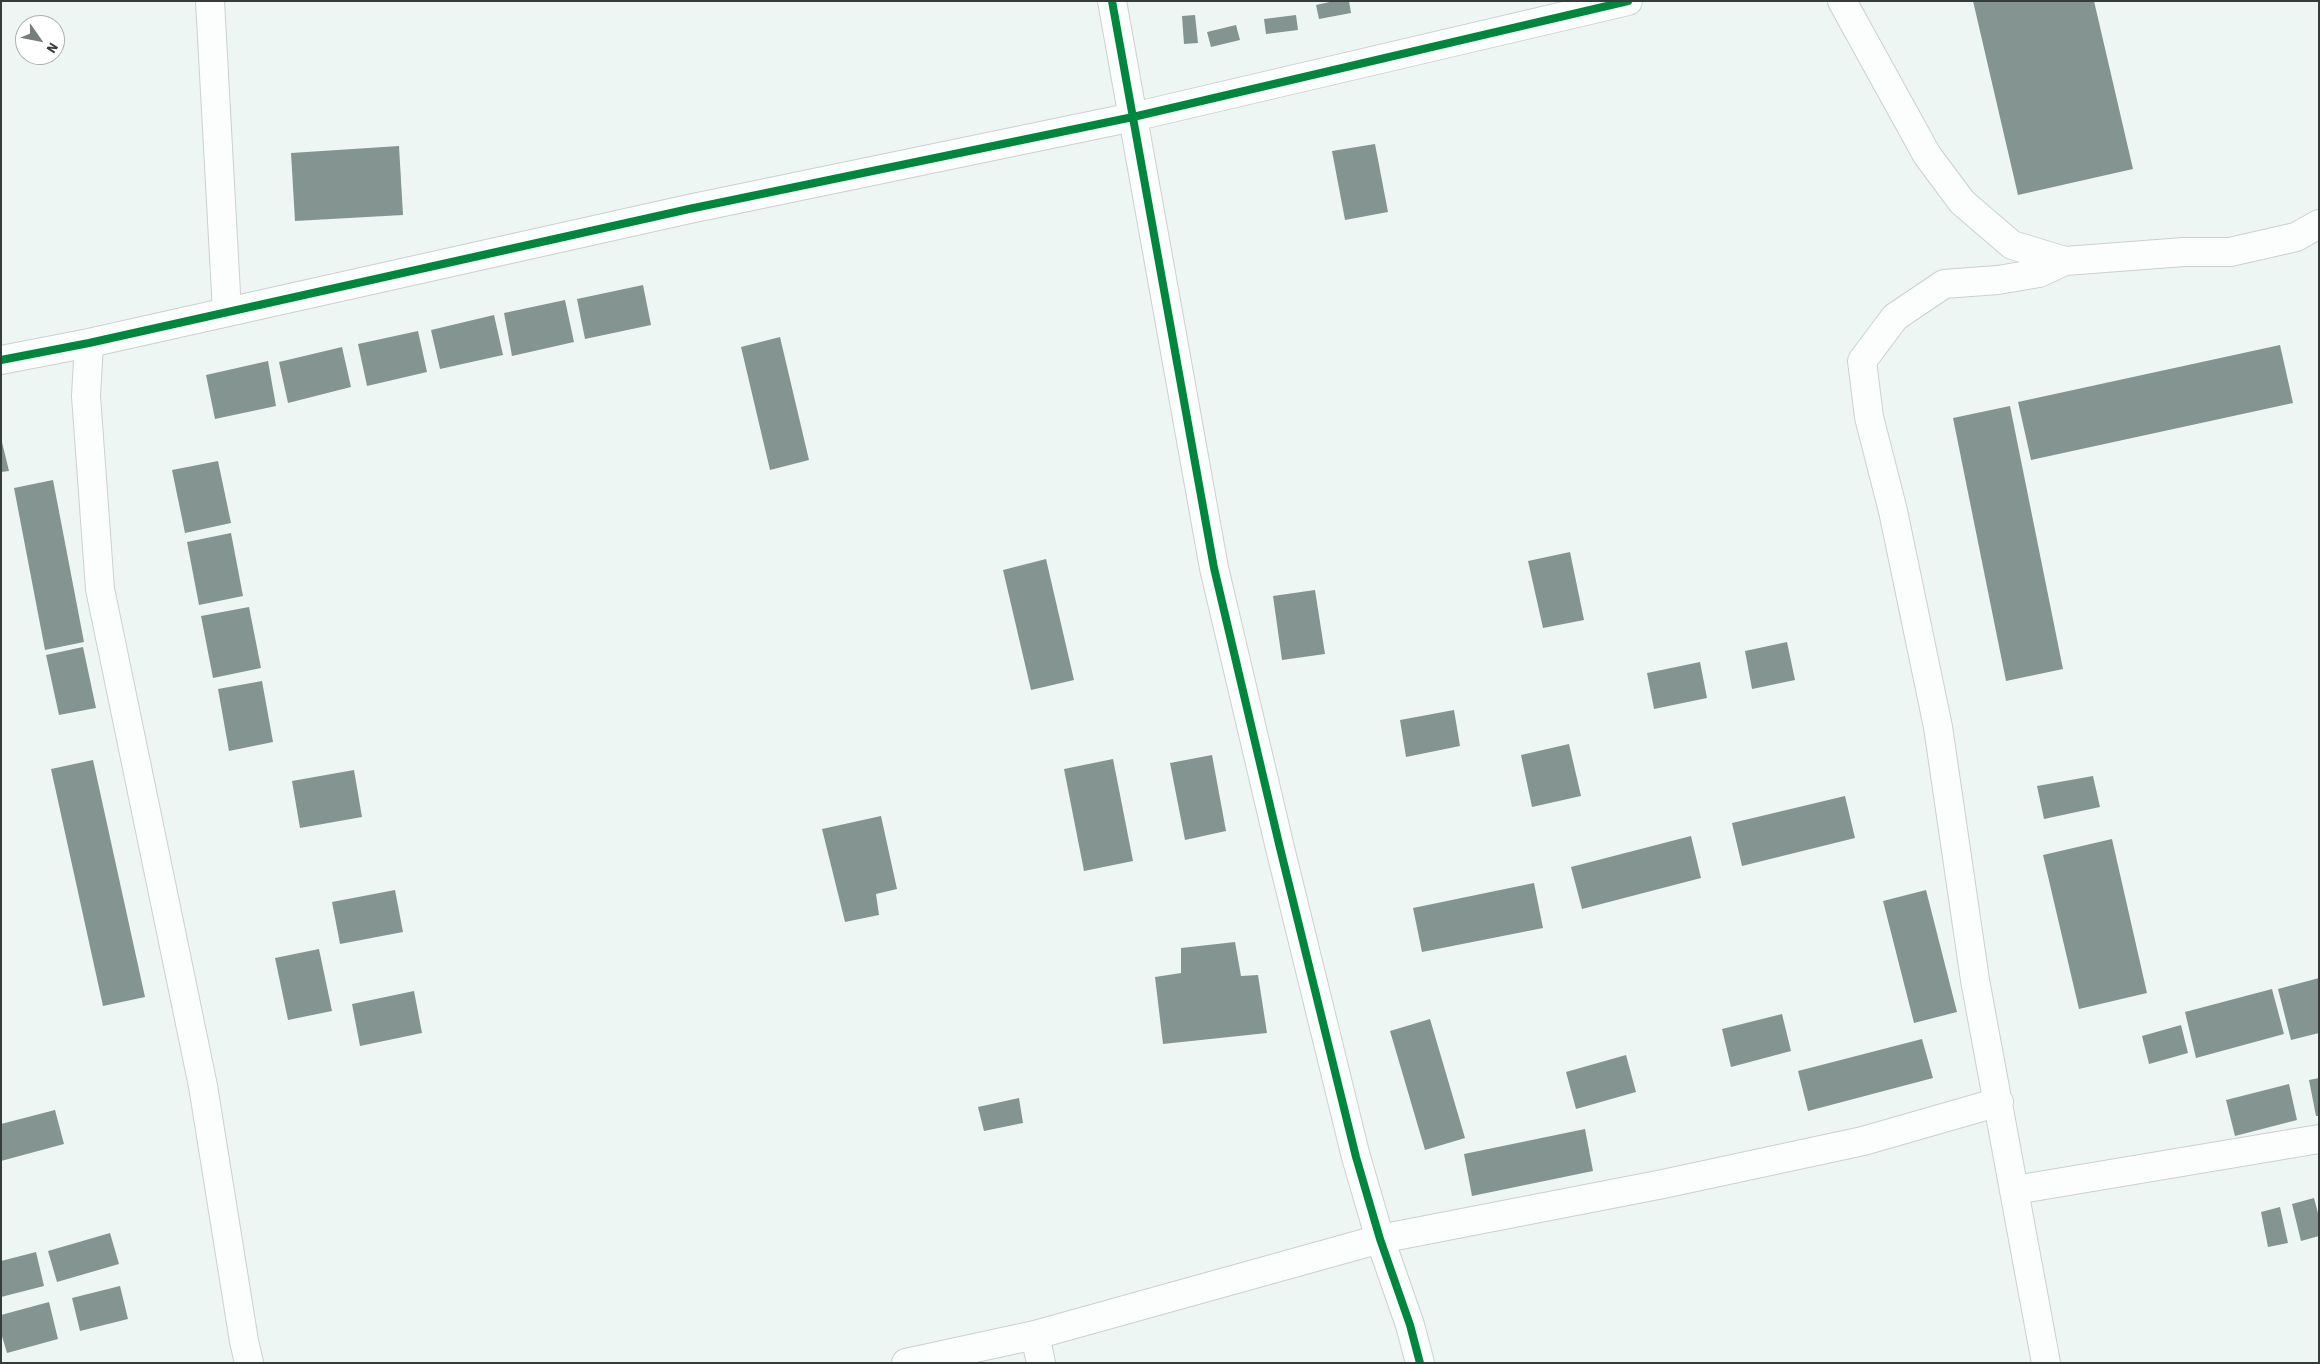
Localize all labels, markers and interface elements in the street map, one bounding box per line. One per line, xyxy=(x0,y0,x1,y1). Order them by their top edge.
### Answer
north arrow xyxy=(15,15,65,65)
text: N xyxy=(41,38,63,57)

